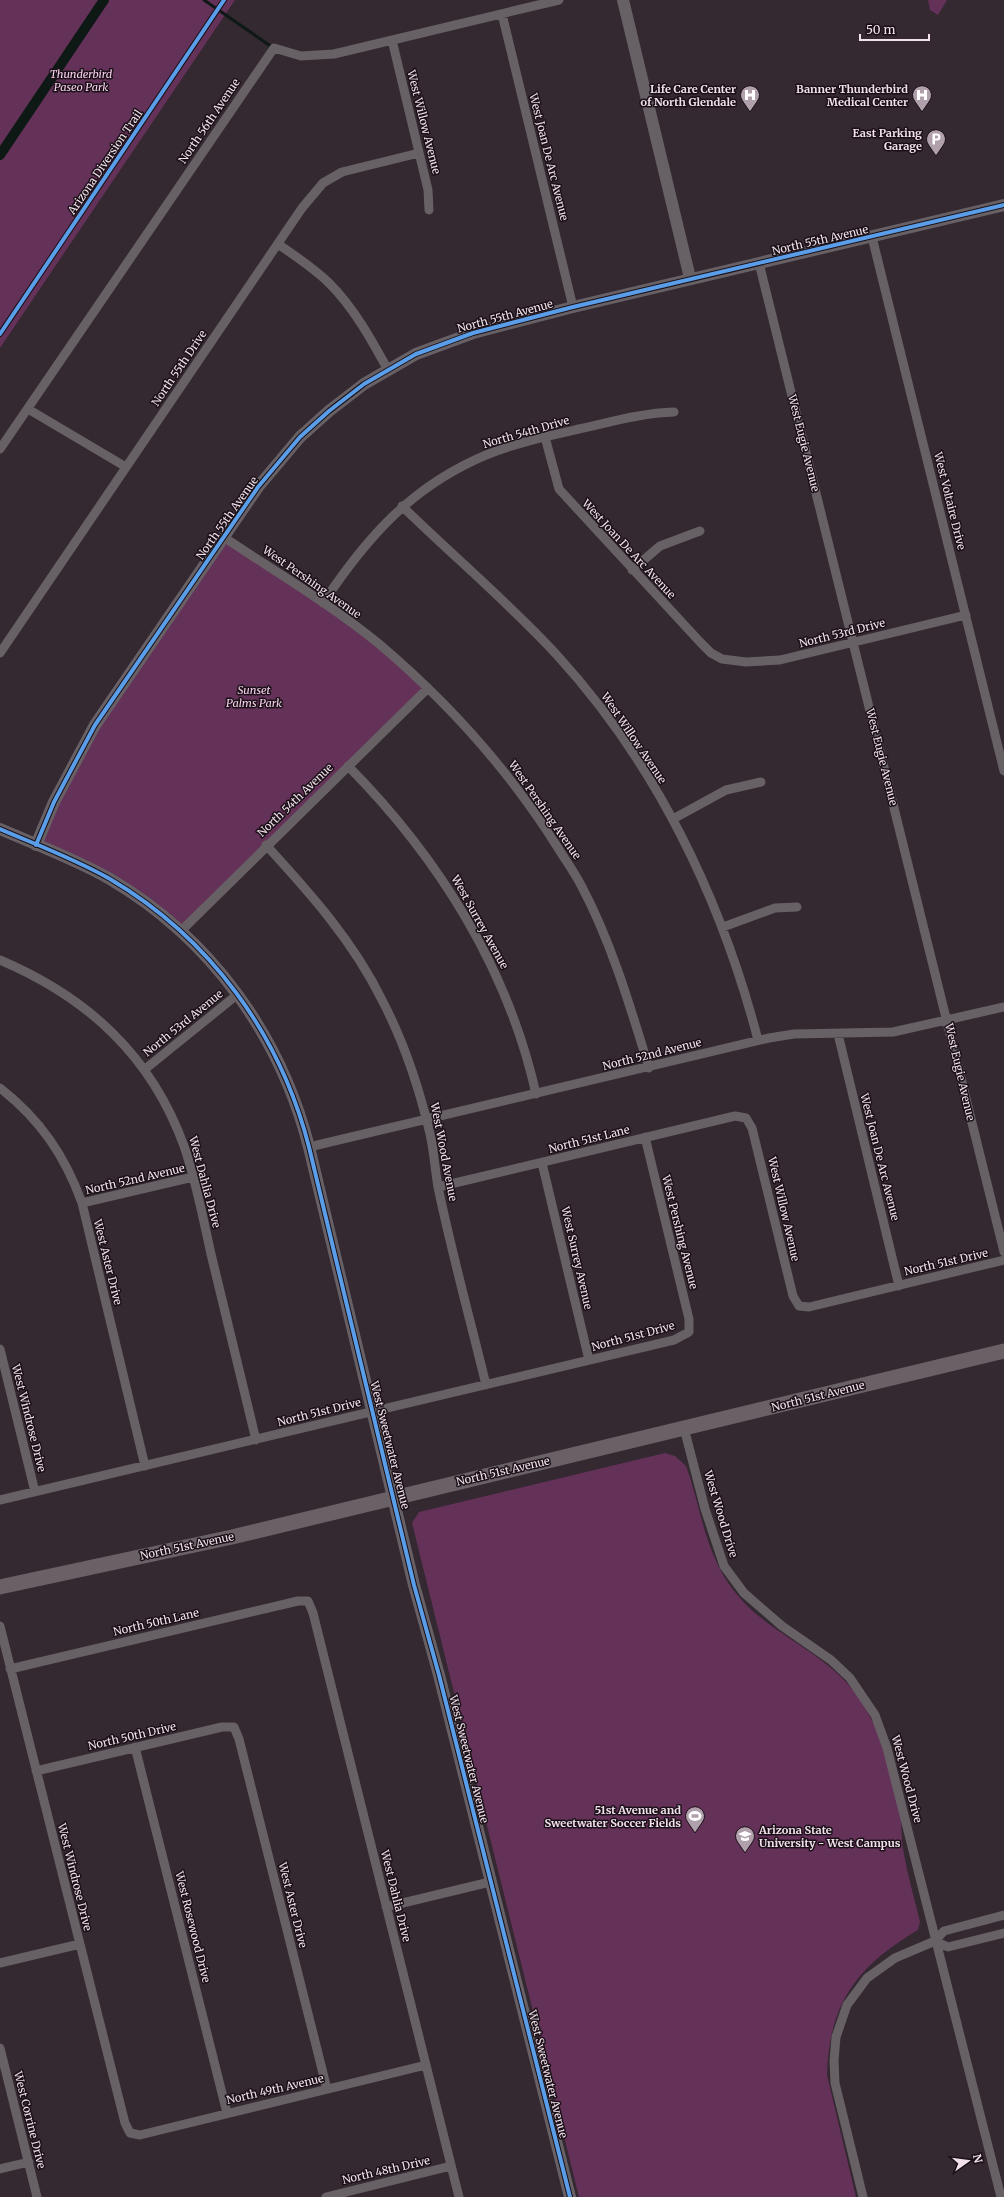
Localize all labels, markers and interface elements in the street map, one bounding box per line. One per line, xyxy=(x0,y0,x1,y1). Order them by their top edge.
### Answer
scale bar xyxy=(860,16,929,42)
text: 50 m xyxy=(866,22,895,37)
park label: Thunderbird Paseo Park xyxy=(50,67,113,94)
street label: West Willow Avenue xyxy=(404,68,444,176)
street label: North 56th Avenue xyxy=(175,76,243,166)
place label: Life Care Center of North Glendale xyxy=(640,82,736,109)
place label: Banner Thunderbird Medical Center xyxy=(796,82,908,109)
hospital icon: Life Care Center of North Glendale xyxy=(739,84,761,112)
hospital icon: Banner Thunderbird Medical Center xyxy=(911,84,933,112)
street label: West Joan De Arc Avenue xyxy=(526,91,572,222)
street label: Arizona Diversion Trail xyxy=(64,106,146,218)
place label: East Parking Garage xyxy=(852,126,922,153)
parking icon: East Parking Garage xyxy=(925,128,947,156)
street label: North 55th Avenue xyxy=(770,222,870,258)
street label: North 55th Avenue xyxy=(456,296,555,336)
street label: North 55th Drive xyxy=(148,327,210,409)
street label: West Eugie Avenue xyxy=(785,392,823,493)
street label: North 54th Drive xyxy=(481,413,571,451)
street label: West Voltaire Drive xyxy=(931,450,969,552)
street label: North 55th Avenue xyxy=(193,473,261,562)
street label: West Joan De Arc Avenue xyxy=(579,496,679,602)
street label: West Pershing Avenue xyxy=(259,542,364,621)
street label: North 53rd Drive xyxy=(797,615,887,650)
park label: Sunset Palms Park xyxy=(226,683,282,710)
street label: West Willow Avenue xyxy=(598,689,670,786)
street label: West Eugie Avenue xyxy=(863,706,901,807)
street label: West Pershing Avenue xyxy=(505,757,584,862)
street label: North 54th Avenue xyxy=(254,760,336,840)
street label: West Surrey Avenue xyxy=(448,872,512,971)
street label: North 53rd Avenue xyxy=(140,986,226,1059)
street label: West Eugie Avenue xyxy=(942,1021,978,1122)
street label: North 52nd Avenue xyxy=(601,1035,703,1073)
street label: West Joan De Arc Avenue xyxy=(857,1091,903,1222)
street label: West Wood Avenue xyxy=(427,1100,460,1203)
street label: North 51st Lane xyxy=(547,1122,631,1156)
street label: West Dahlia Drive xyxy=(186,1134,224,1229)
street label: West Willow Avenue xyxy=(765,1154,803,1263)
street label: North 52nd Avenue xyxy=(84,1161,186,1197)
street label: West Pershing Avenue xyxy=(659,1173,701,1291)
street label: West Surrey Avenue xyxy=(558,1204,596,1311)
street label: West Aster Drive xyxy=(90,1217,125,1306)
street label: North 51st Drive xyxy=(903,1246,989,1278)
street label: North 51st Drive xyxy=(590,1318,676,1354)
street label: West Windrose Drive xyxy=(9,1362,49,1474)
street label: North 51st Avenue xyxy=(770,1378,866,1414)
street label: West Sweetwater Avenue xyxy=(367,1379,413,1511)
street label: North 51st Drive xyxy=(276,1395,362,1429)
street label: North 51st Avenue xyxy=(455,1453,551,1489)
street label: West Wood Drive xyxy=(701,1468,741,1559)
street label: North 51st Avenue xyxy=(139,1529,235,1563)
street label: North 50th Lane xyxy=(112,1605,200,1639)
street label: West Sweetwater Avenue xyxy=(446,1693,492,1825)
street label: North 50th Drive xyxy=(87,1719,178,1753)
street label: West Wood Drive xyxy=(888,1733,926,1825)
place label: 51st Avenue and Sweetwater Soccer Fields xyxy=(544,1803,681,1830)
sports icon: 51st Avenue and Sweetwater Soccer Fields xyxy=(684,1805,706,1833)
street label: West Windrose Drive xyxy=(55,1821,95,1933)
place label: Arizona State University - West Campus xyxy=(758,1823,901,1850)
school or university icon: Arizona State University - West Campus xyxy=(734,1825,756,1853)
street label: West Dahlia Drive xyxy=(378,1848,414,1944)
street label: West Aster Drive xyxy=(275,1860,310,1949)
street label: West Rosewood Drive xyxy=(172,1869,214,1984)
street label: West Sweetwater Avenue xyxy=(525,2008,571,2140)
street label: West Corrine Drive xyxy=(11,2069,49,2170)
street label: North 49th Avenue xyxy=(225,2071,325,2107)
north arrow xyxy=(948,2141,988,2181)
street label: North 48th Drive xyxy=(341,2153,432,2187)
text: N xyxy=(970,2153,986,2165)

